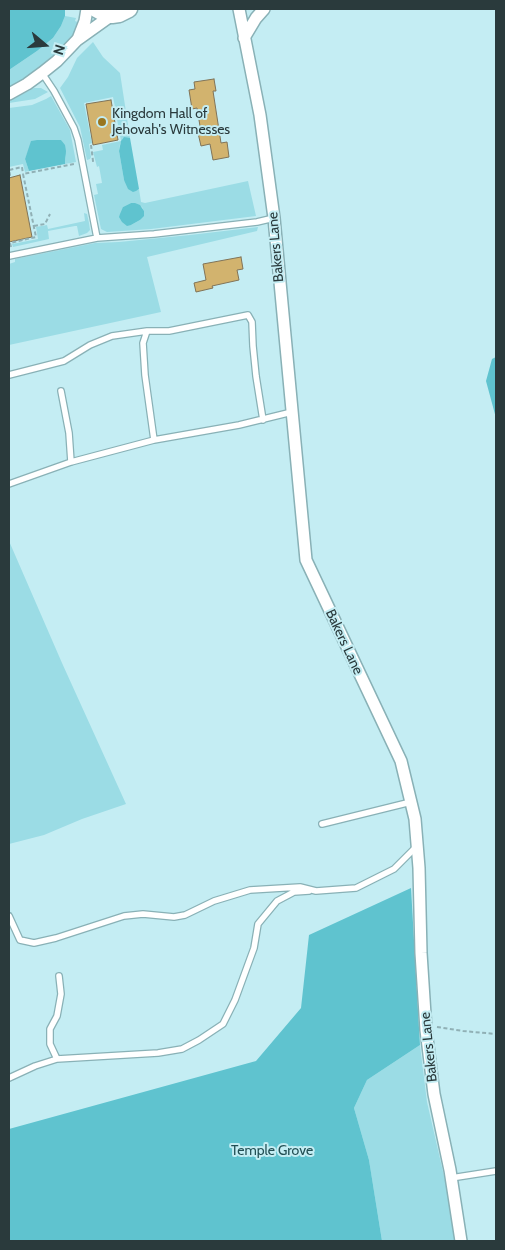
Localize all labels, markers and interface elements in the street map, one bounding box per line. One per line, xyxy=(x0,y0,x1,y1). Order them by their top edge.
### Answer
north arrow xyxy=(20,20,70,70)
text: N xyxy=(49,42,69,57)
place label: Kingdom Hall of Jehovah's Witnesses xyxy=(112,106,230,138)
marker: Kingdom Hall of Jehovah's Witnesses xyxy=(96,116,108,128)
street label: Bakers Lane xyxy=(265,211,287,283)
street label: Bakers Lane xyxy=(322,607,366,677)
street label: Bakers Lane xyxy=(417,1011,441,1083)
park label: Temple Grove xyxy=(231,1143,313,1159)

